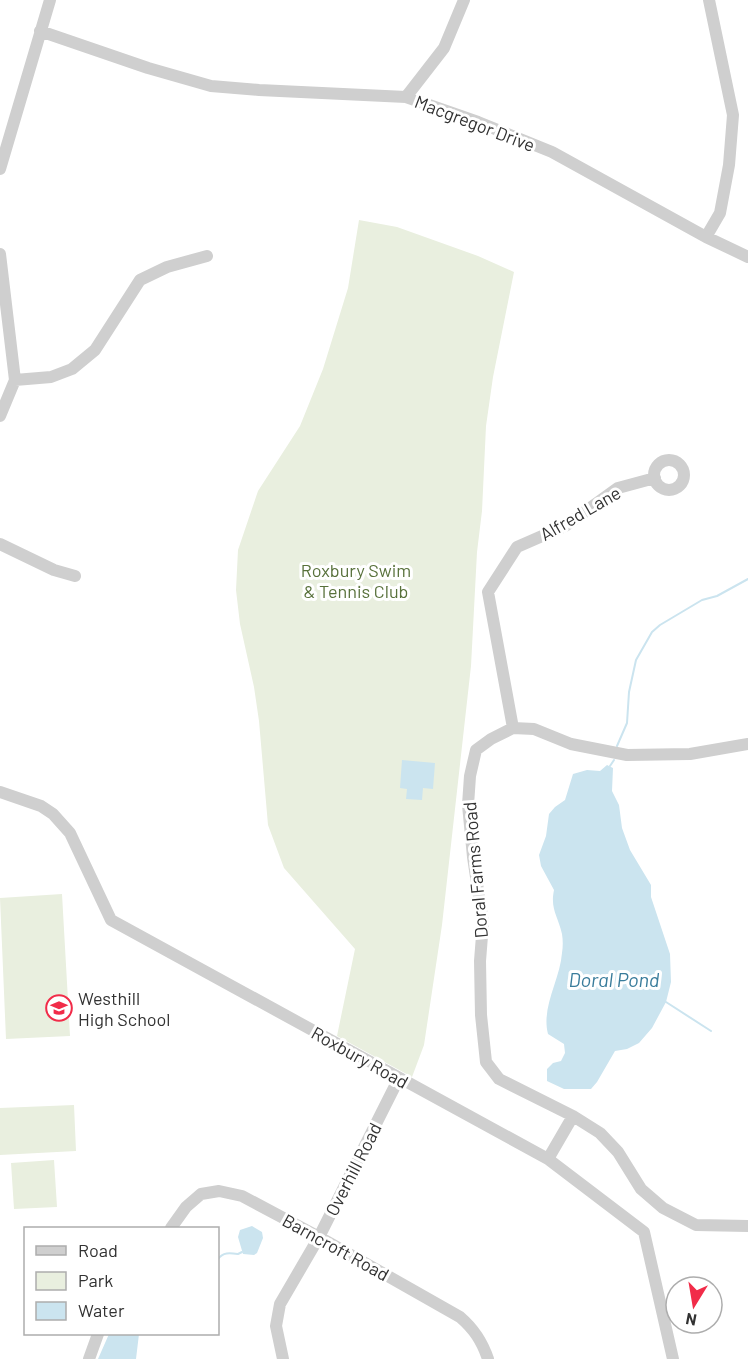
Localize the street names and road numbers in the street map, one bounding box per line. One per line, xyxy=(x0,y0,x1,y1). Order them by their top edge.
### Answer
street label: Macgregor Drive xyxy=(412,90,538,156)
street label: Alfred Lane xyxy=(536,481,624,545)
street label: Doral Farms Road xyxy=(458,801,492,939)
street label: Roxbury Road xyxy=(308,1021,412,1093)
street label: Overhill Road xyxy=(320,1119,386,1219)
street label: Barncroft Road xyxy=(279,1209,393,1285)

